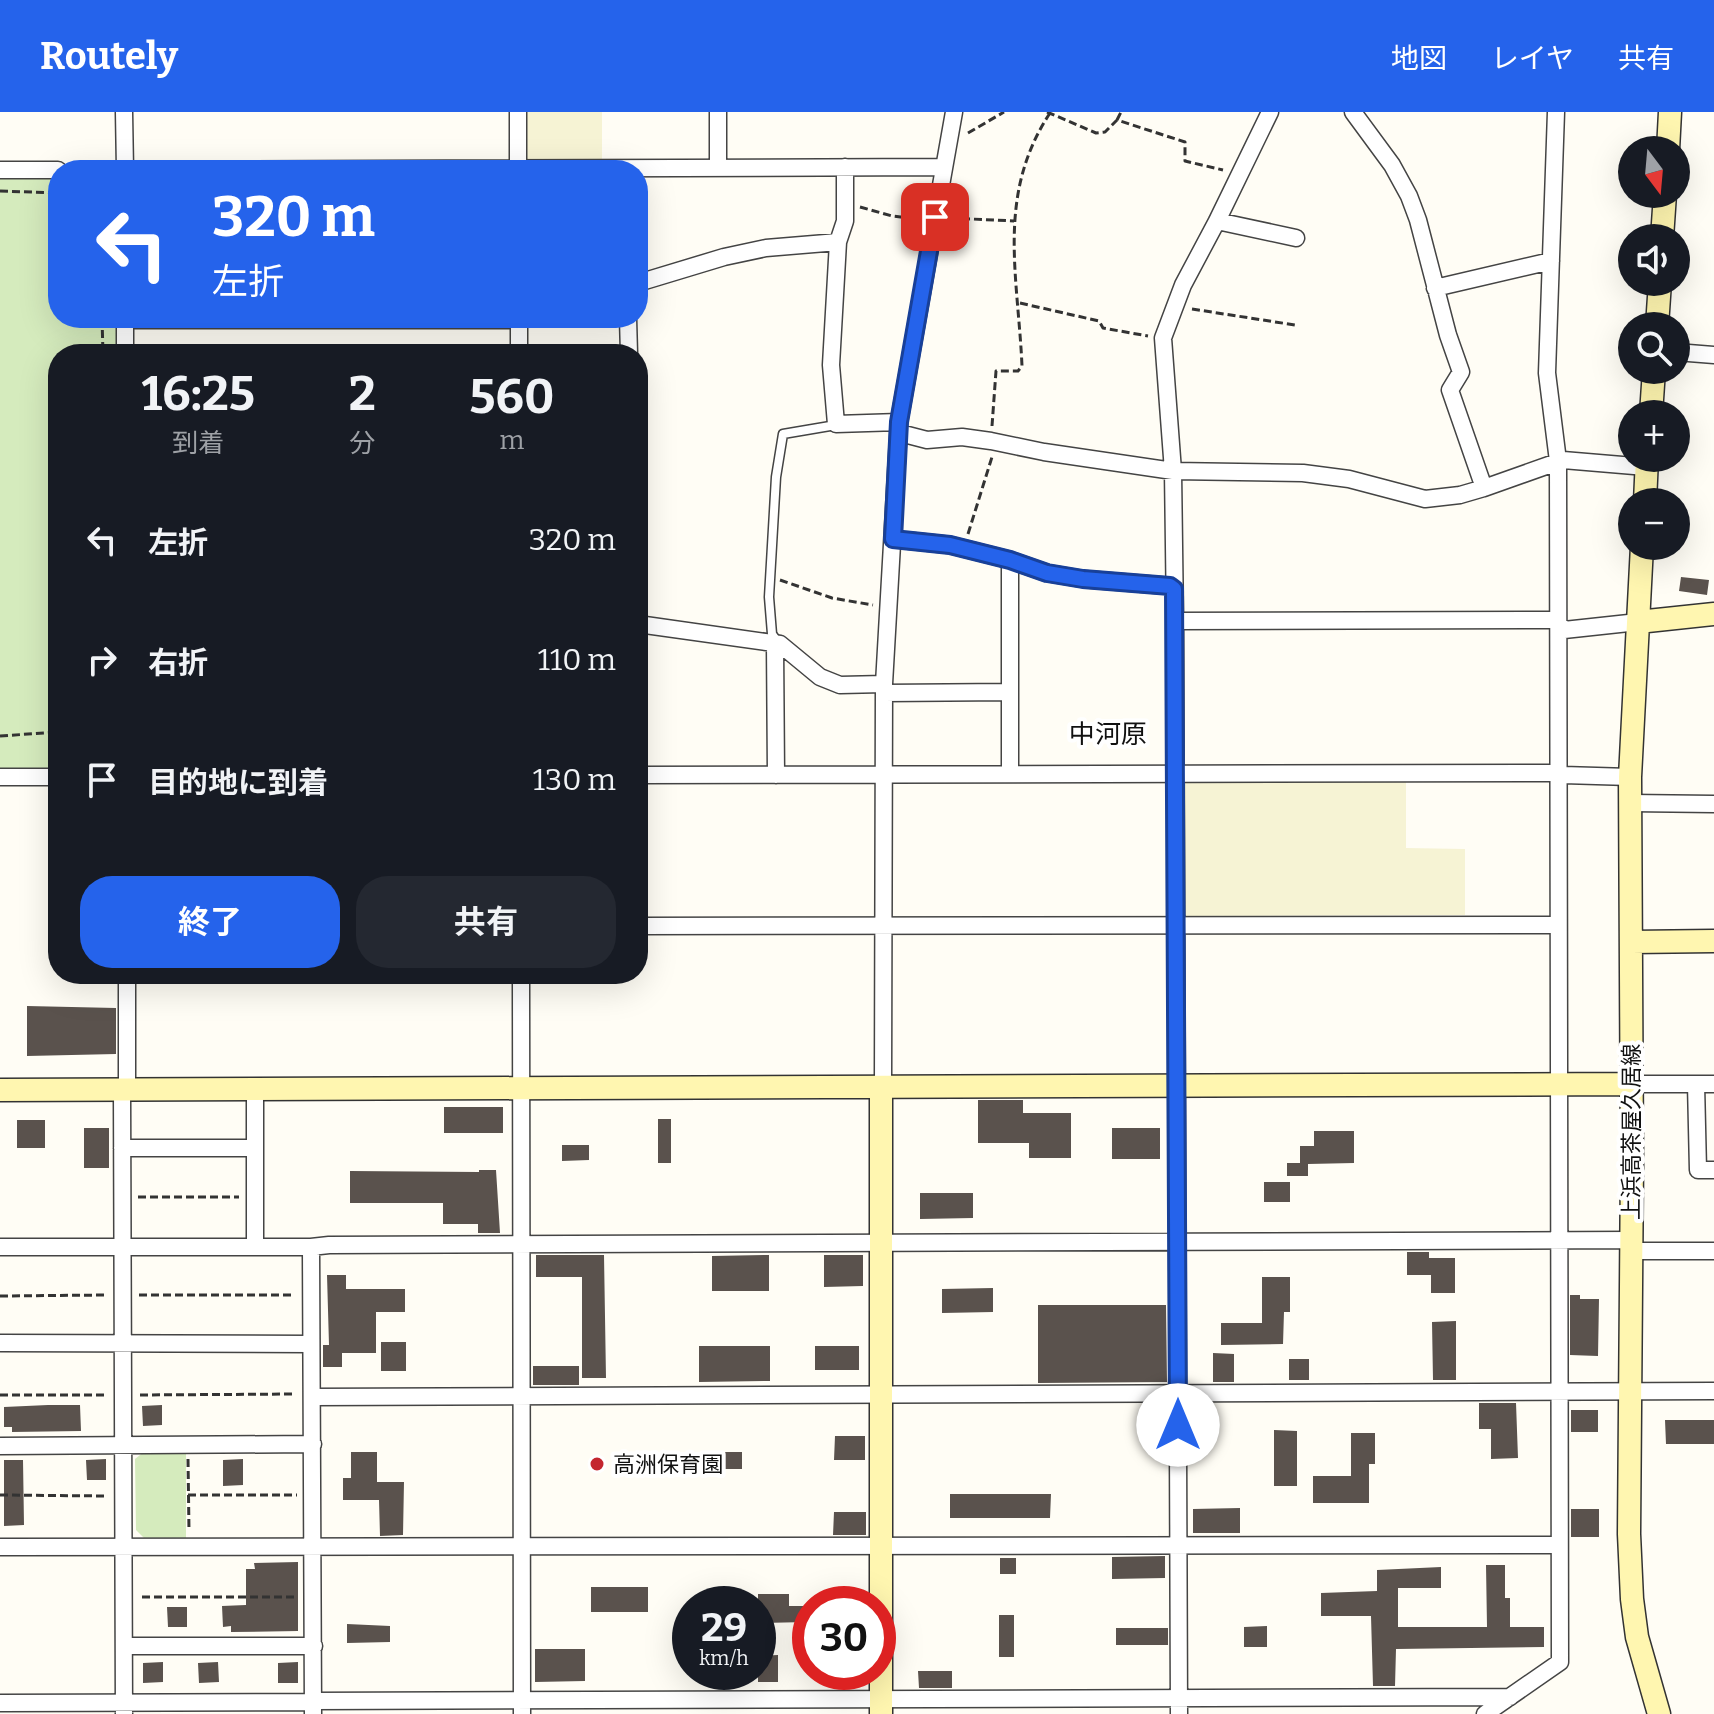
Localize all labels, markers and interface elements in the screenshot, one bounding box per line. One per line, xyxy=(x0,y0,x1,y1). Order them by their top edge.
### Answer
text: Routely xyxy=(40,33,178,79)
text: 地図 xyxy=(1391,42,1447,75)
text: レイヤ xyxy=(1491,42,1574,75)
text: 共有 xyxy=(1618,42,1674,75)
north arrow xyxy=(1618,136,1690,208)
map controls xyxy=(1618,136,1690,560)
pin xyxy=(901,183,969,251)
text: 320 m xyxy=(212,184,375,251)
icon: left xyxy=(80,192,184,296)
icon: arrive xyxy=(913,195,957,239)
button: sound xyxy=(1618,224,1690,296)
text: 左折 xyxy=(212,260,284,304)
button: search xyxy=(1618,312,1690,384)
text: 16:25 xyxy=(142,365,255,423)
text: 2 xyxy=(349,365,376,423)
text: 560 xyxy=(469,368,554,426)
button: + xyxy=(1618,400,1690,472)
text: m xyxy=(499,425,524,456)
text: 到着 xyxy=(172,428,224,459)
text: 分 xyxy=(349,428,375,459)
button: − xyxy=(1618,488,1690,560)
icon: left xyxy=(80,518,124,562)
text: 320 m xyxy=(529,522,616,558)
text: 左折 xyxy=(148,525,208,561)
icon: right xyxy=(80,638,124,682)
text: 110 m xyxy=(538,642,616,678)
text: 右折 xyxy=(148,645,208,681)
district label: 中河原 xyxy=(1069,719,1147,750)
icon: arrive xyxy=(80,758,124,802)
text: 130 m xyxy=(533,762,616,798)
text: 目的地に到着 xyxy=(148,765,328,801)
button: 終了 xyxy=(80,876,340,968)
button: 共有 xyxy=(356,876,616,968)
street label: 上浜高茶屋久居線 xyxy=(1618,1044,1645,1220)
position arrow xyxy=(1136,1383,1220,1467)
place label: 高洲保育園 xyxy=(613,1451,723,1478)
marker: 高洲保育園 xyxy=(588,1455,606,1473)
speed limit sign: 30 xyxy=(792,1586,896,1690)
text: 29 xyxy=(701,1604,747,1652)
text: km/h xyxy=(699,1646,749,1670)

